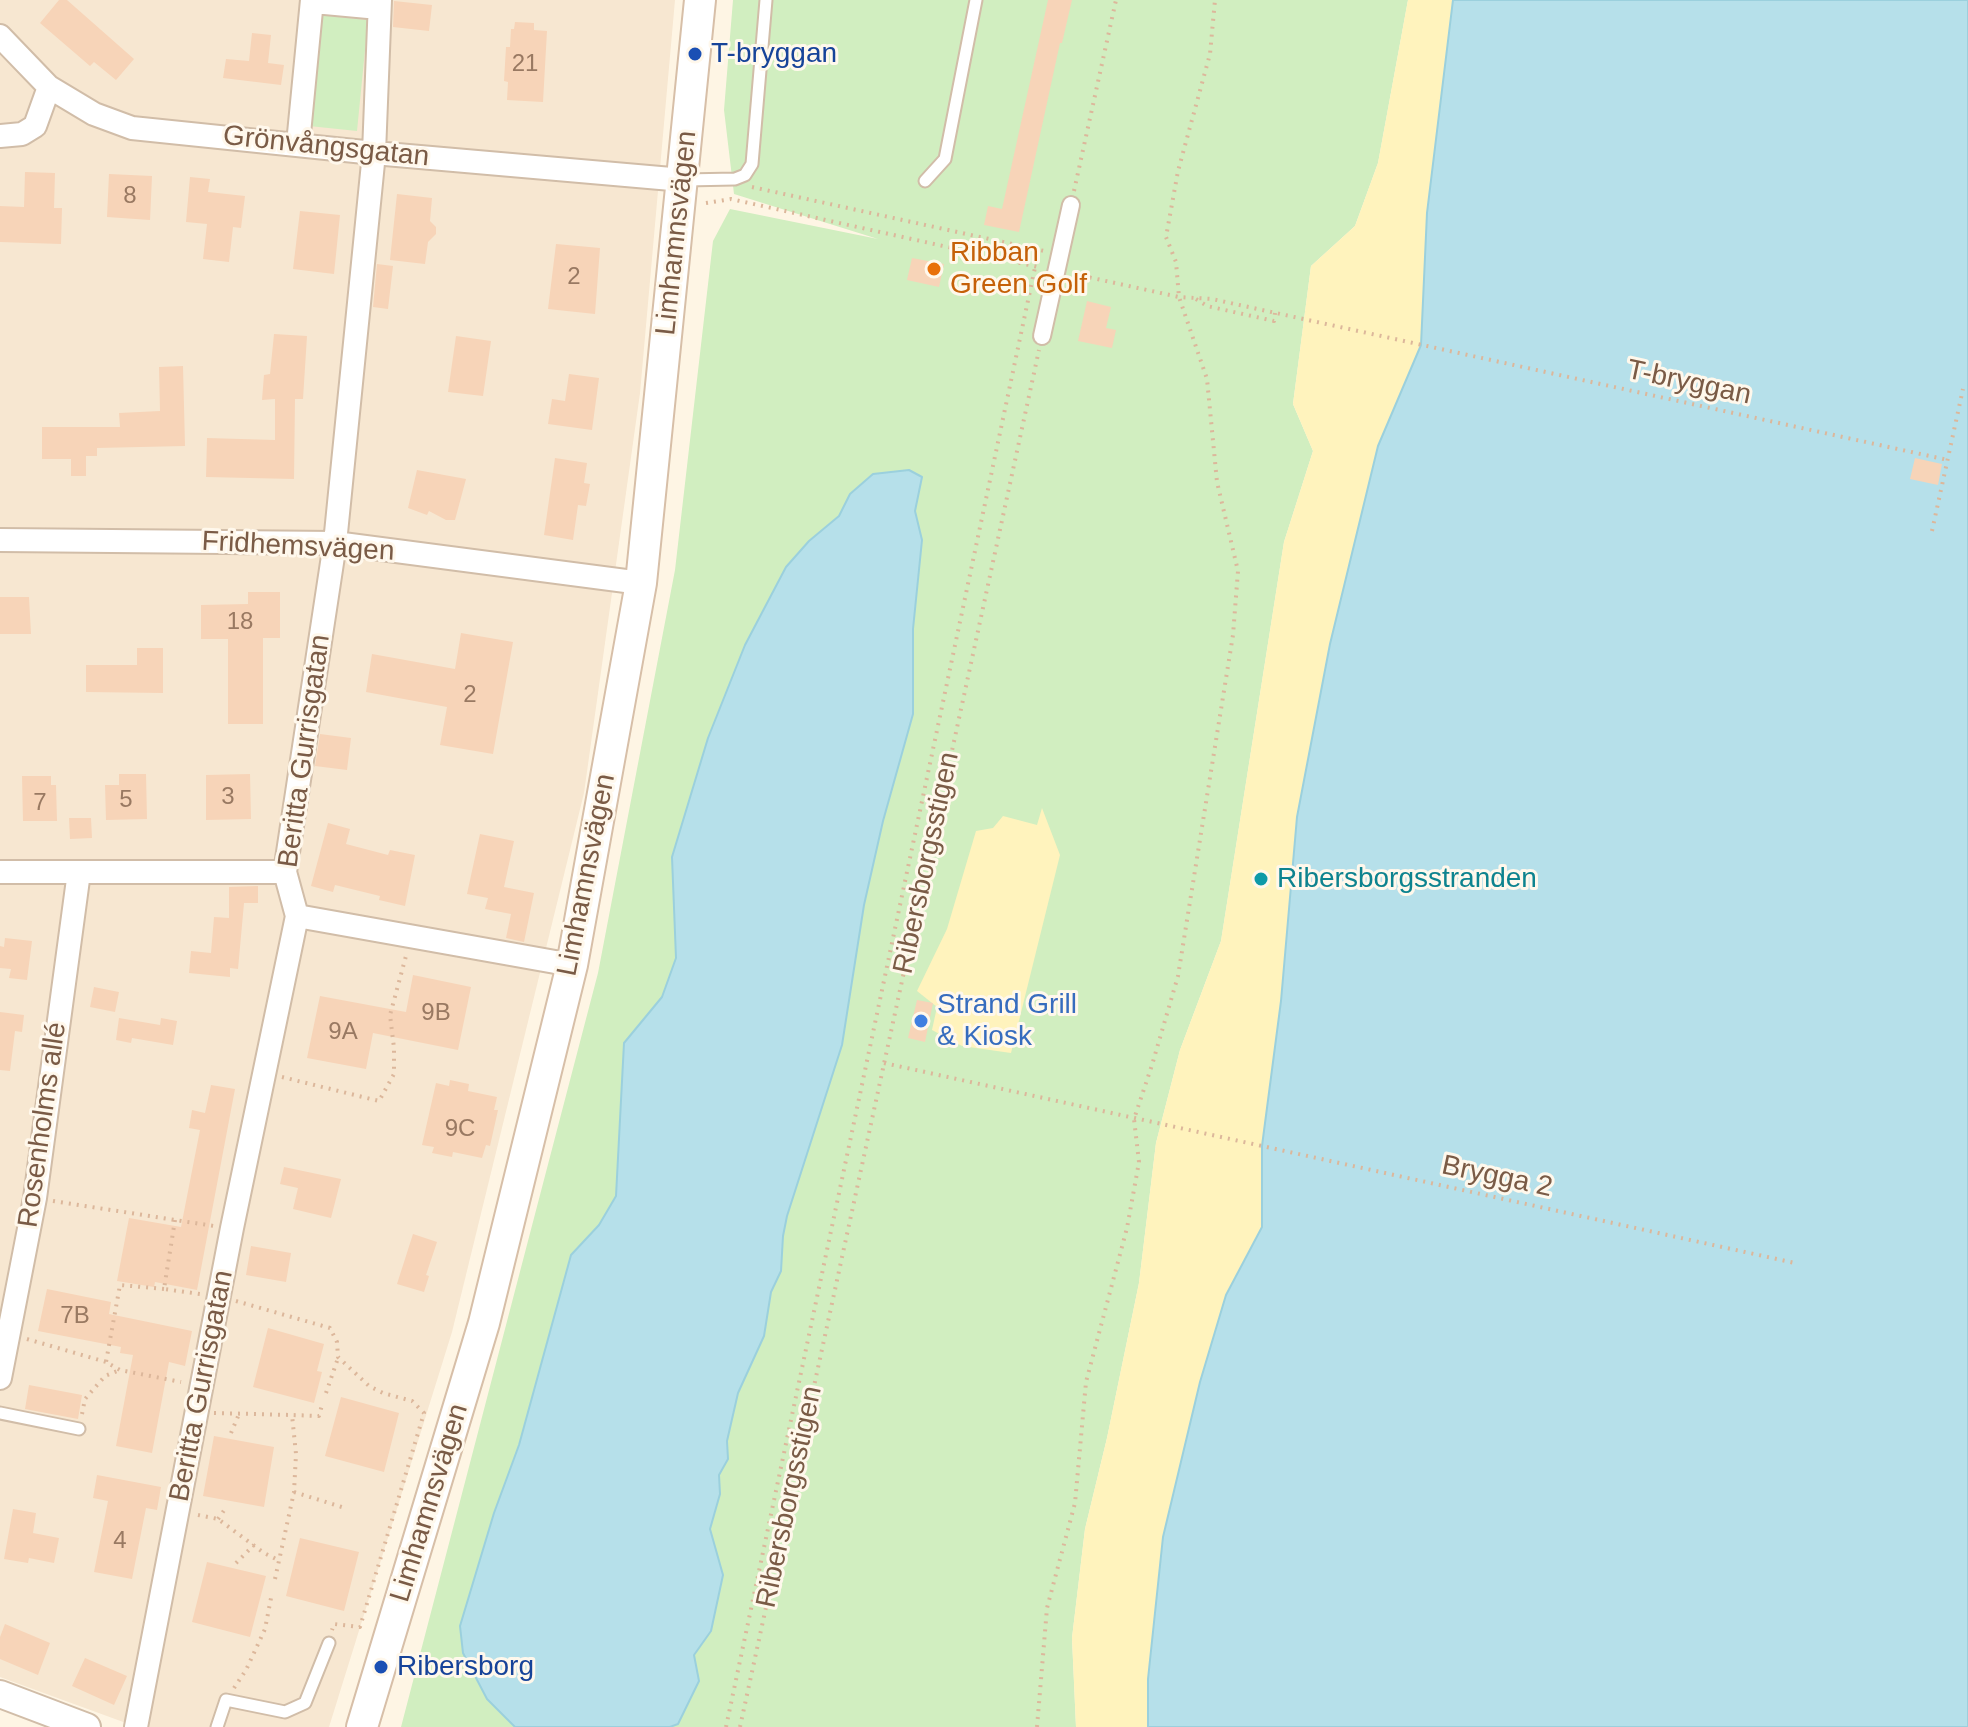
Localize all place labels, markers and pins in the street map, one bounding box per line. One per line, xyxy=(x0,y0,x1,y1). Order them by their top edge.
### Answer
place label: T-bryggan xyxy=(711,37,837,71)
marker: T-bryggan xyxy=(686,45,704,63)
place label: Ribban Green Golf xyxy=(950,236,1087,302)
marker: Ribban Green Golf xyxy=(925,260,943,278)
place label: Ribersborgsstranden xyxy=(1277,862,1537,896)
marker: Ribersborgsstranden xyxy=(1252,870,1270,888)
place label: Strand Grill & Kiosk xyxy=(937,988,1077,1054)
marker: Strand Grill & Kiosk xyxy=(912,1012,930,1030)
place label: Ribersborg xyxy=(397,1650,534,1684)
marker: Ribersborg xyxy=(372,1658,390,1676)

